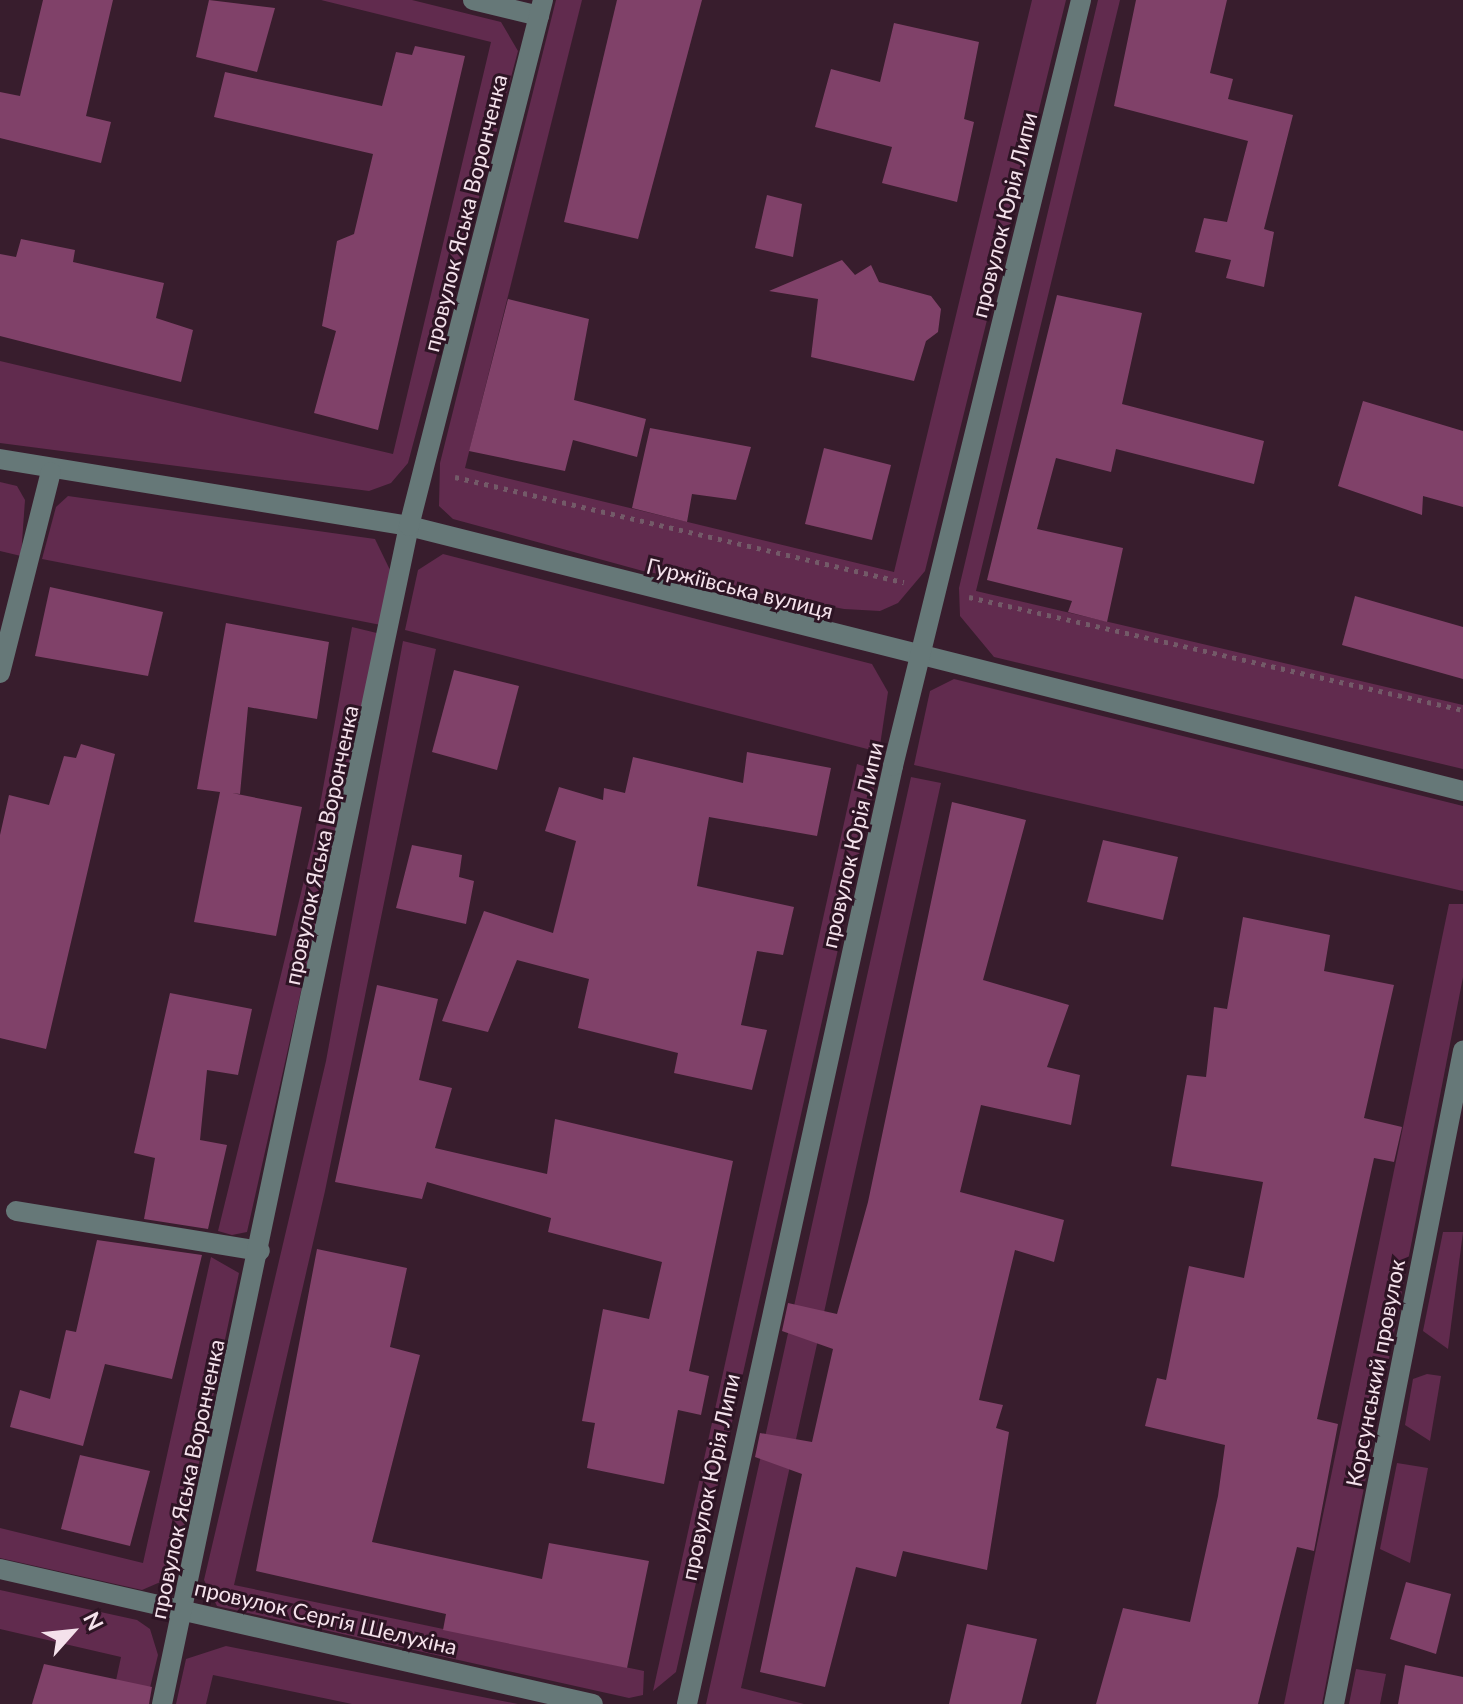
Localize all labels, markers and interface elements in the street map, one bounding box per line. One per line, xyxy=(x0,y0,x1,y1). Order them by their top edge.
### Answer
street label: провулок Яська Воронченка xyxy=(418,71,512,355)
street label: провулок Юрія Липи xyxy=(966,110,1042,320)
street label: Гуржіївська вулиця xyxy=(644,552,836,624)
street label: провулок Яська Воронченка xyxy=(278,703,364,987)
street label: провулок Юрія Липи xyxy=(815,739,889,951)
street label: Корсунський провулок xyxy=(1340,1257,1410,1489)
street label: провулок Яська Воронченка xyxy=(144,1337,230,1621)
street label: провулок Юрія Липи xyxy=(675,1371,745,1583)
street label: провулок Сергія Шелухіна xyxy=(192,1574,460,1660)
north arrow xyxy=(32,1592,112,1672)
text: N xyxy=(78,1607,110,1635)

